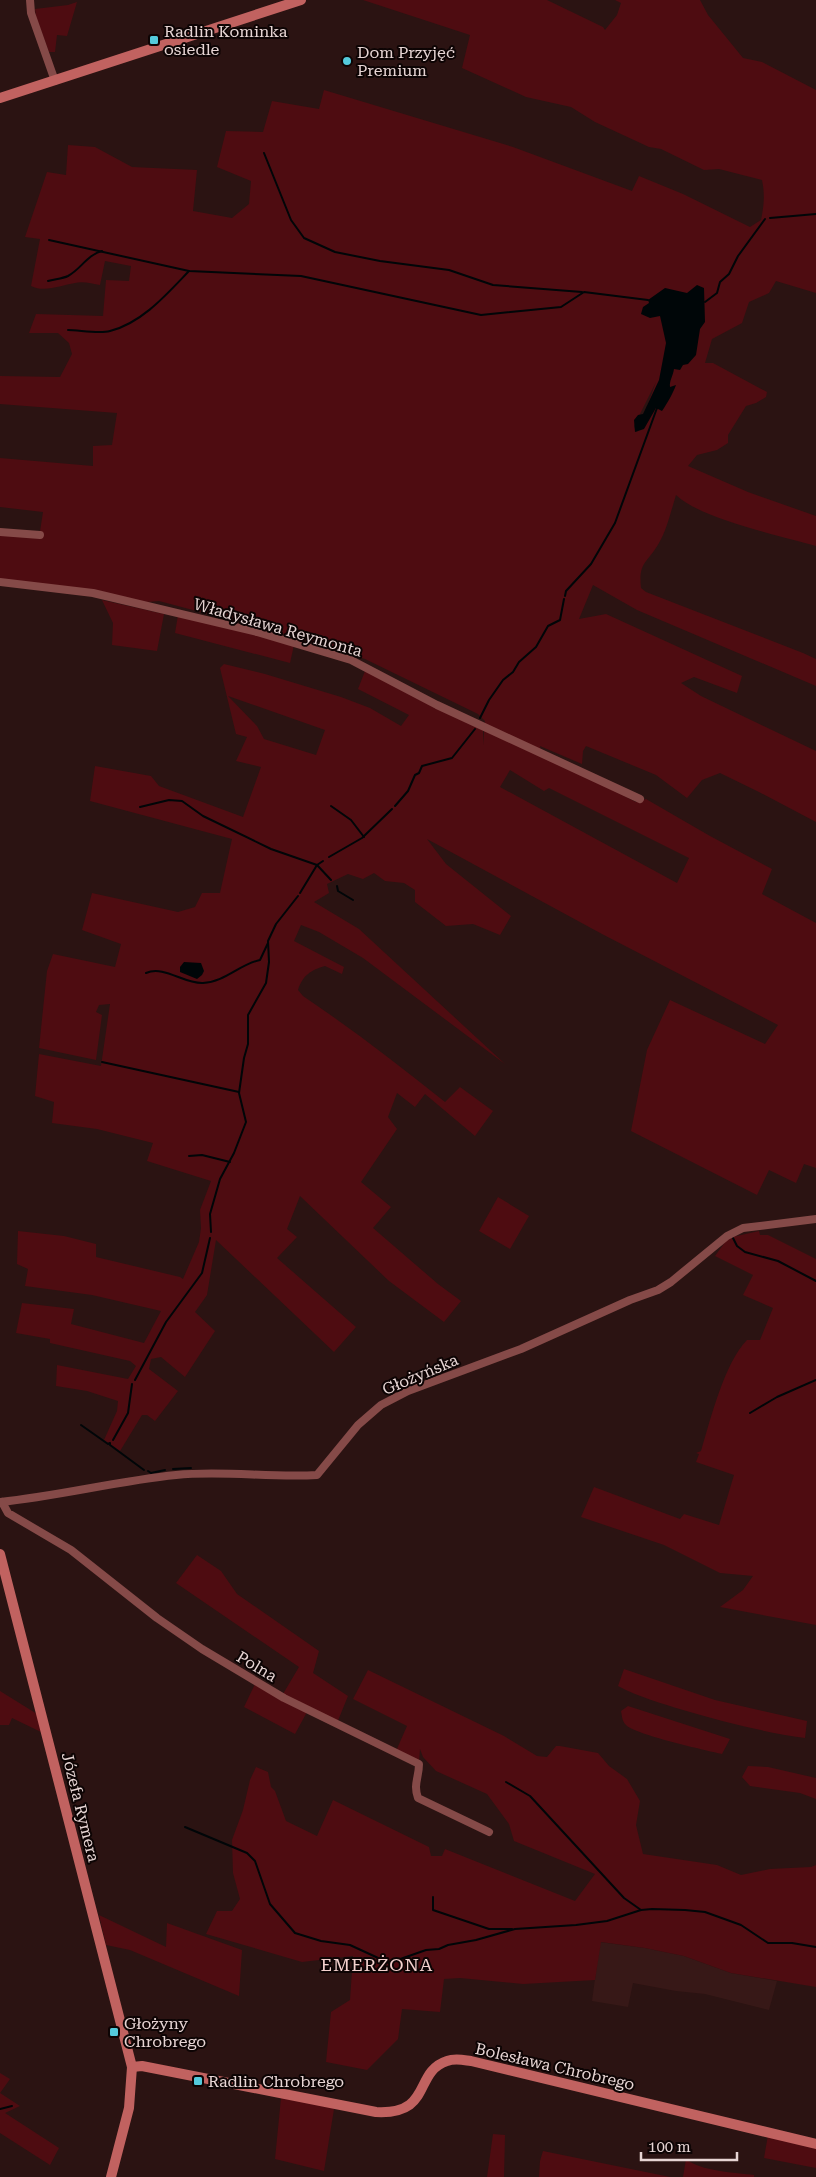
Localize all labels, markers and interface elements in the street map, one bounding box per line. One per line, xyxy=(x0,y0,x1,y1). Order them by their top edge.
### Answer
place label: Radlin Kominka osiedle xyxy=(164,22,288,59)
marker: Radlin Kominka osiedle xyxy=(148,34,160,46)
place label: Dom Przyjęć Premium xyxy=(357,43,455,80)
marker: Dom Przyjęć Premium xyxy=(341,55,353,67)
street label: Władysława Reymonta xyxy=(191,594,365,661)
street label: Głożyńska xyxy=(379,1350,461,1399)
street label: Polna xyxy=(233,1647,281,1686)
street label: Józefa Rymera xyxy=(58,1750,103,1864)
district label: EMERŻONA xyxy=(321,1954,433,1975)
place label: Głożyny Chrobrego xyxy=(124,2014,206,2051)
marker: Głożyny Chrobrego xyxy=(108,2026,120,2038)
street label: Bolesława Chrobrego xyxy=(473,2039,637,2094)
place label: Radlin Chrobrego xyxy=(208,2072,344,2091)
marker: Radlin Chrobrego xyxy=(192,2075,204,2087)
scale bar xyxy=(641,2130,737,2162)
text: 100 m xyxy=(648,2138,691,2156)

